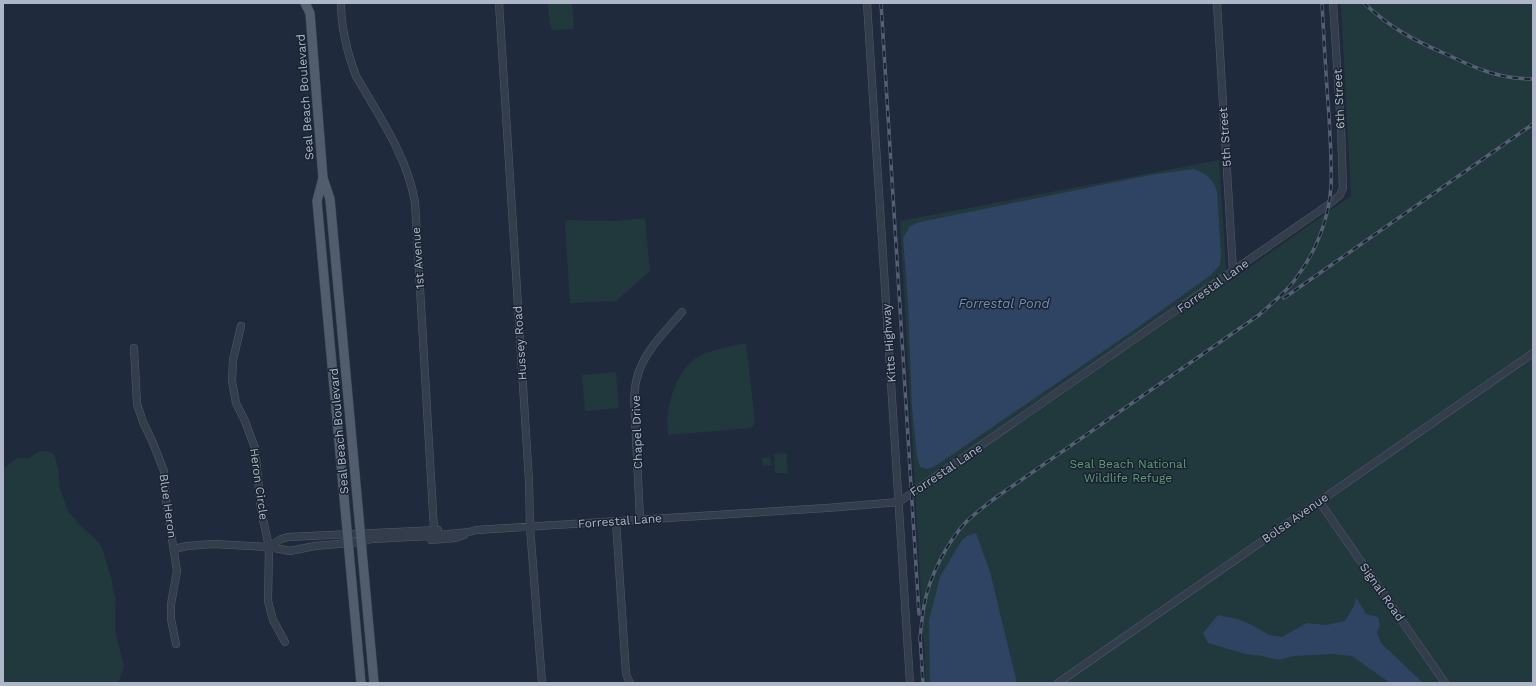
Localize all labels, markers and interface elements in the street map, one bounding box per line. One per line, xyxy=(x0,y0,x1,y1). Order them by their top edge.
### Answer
street label: Seal Beach Boulevard xyxy=(294,33,316,161)
street label: 6th Street xyxy=(1330,69,1348,129)
street label: 5th Street xyxy=(1216,107,1234,167)
street label: 1st Avenue xyxy=(409,226,427,289)
street label: Forrestal Lane xyxy=(1174,256,1252,316)
water label: Forrestal Pond xyxy=(959,296,1050,311)
street label: Kitts Highway xyxy=(879,302,899,383)
street label: Hussey Road xyxy=(510,305,530,381)
street label: Seal Beach Boulevard xyxy=(327,367,351,495)
street label: Chapel Drive xyxy=(629,395,645,469)
street label: Forrestal Lane xyxy=(907,441,985,499)
street label: Heron Circle xyxy=(247,447,271,521)
park label: Seal Beach National Wildlife Refuge xyxy=(1069,457,1187,485)
street label: Blue Heron xyxy=(157,473,179,539)
street label: Bolsa Avenue xyxy=(1259,490,1331,546)
street label: Forrestal Lane xyxy=(578,511,663,531)
street label: Signal Road xyxy=(1357,560,1407,624)

